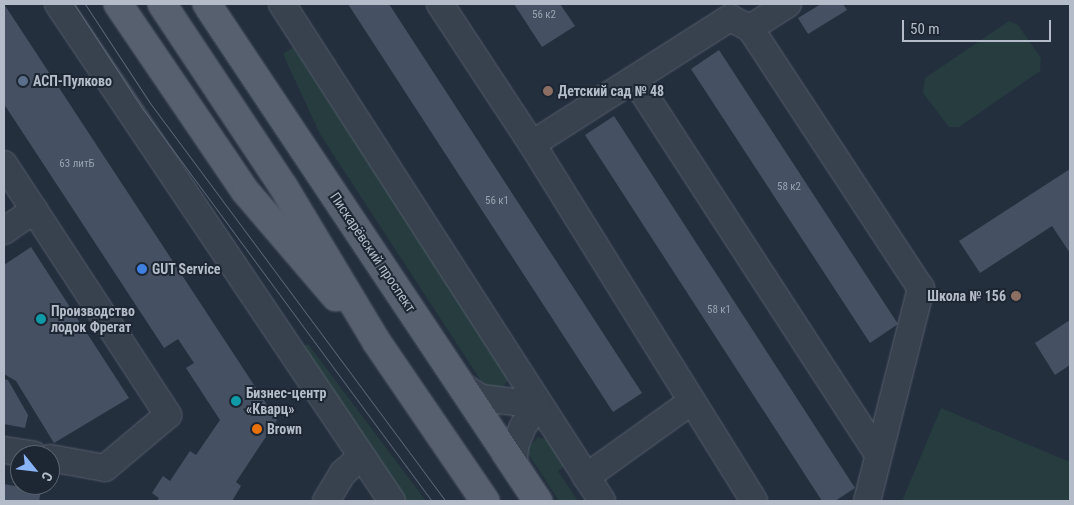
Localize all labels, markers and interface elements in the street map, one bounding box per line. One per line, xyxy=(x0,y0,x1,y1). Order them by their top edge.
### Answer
house number: 56 к2 xyxy=(532,8,556,22)
scale bar xyxy=(904,10,1053,42)
text: 50 m xyxy=(910,20,940,38)
place label: АСП-Пулково xyxy=(33,73,112,89)
marker: АСП-Пулково xyxy=(17,75,29,87)
place label: Детский сад № 48 xyxy=(558,83,664,99)
marker: Детский сад № 48 xyxy=(542,85,554,97)
house number: 63 литБ xyxy=(59,157,95,171)
house number: 58 к2 xyxy=(777,180,801,194)
street label: Пискарёвский проспект xyxy=(327,189,419,315)
house number: 56 к1 xyxy=(485,194,509,208)
place label: GUT Service xyxy=(152,261,221,277)
marker: GUT Service xyxy=(136,263,148,275)
place label: Школа № 156 xyxy=(927,288,1006,304)
marker: Школа № 156 xyxy=(1010,290,1022,302)
place label: Производство лодок Фрегат xyxy=(51,303,135,336)
house number: 58 к1 xyxy=(707,303,731,317)
marker: Производство лодок Фрегат xyxy=(35,313,47,325)
place label: Бизнес-центр «Кварц» xyxy=(246,385,326,418)
marker: Бизнес-центр «Кварц» xyxy=(230,395,242,407)
place label: Brown xyxy=(267,421,302,437)
marker: Brown xyxy=(251,423,263,435)
north arrow xyxy=(10,445,60,495)
text: С xyxy=(38,469,56,484)

